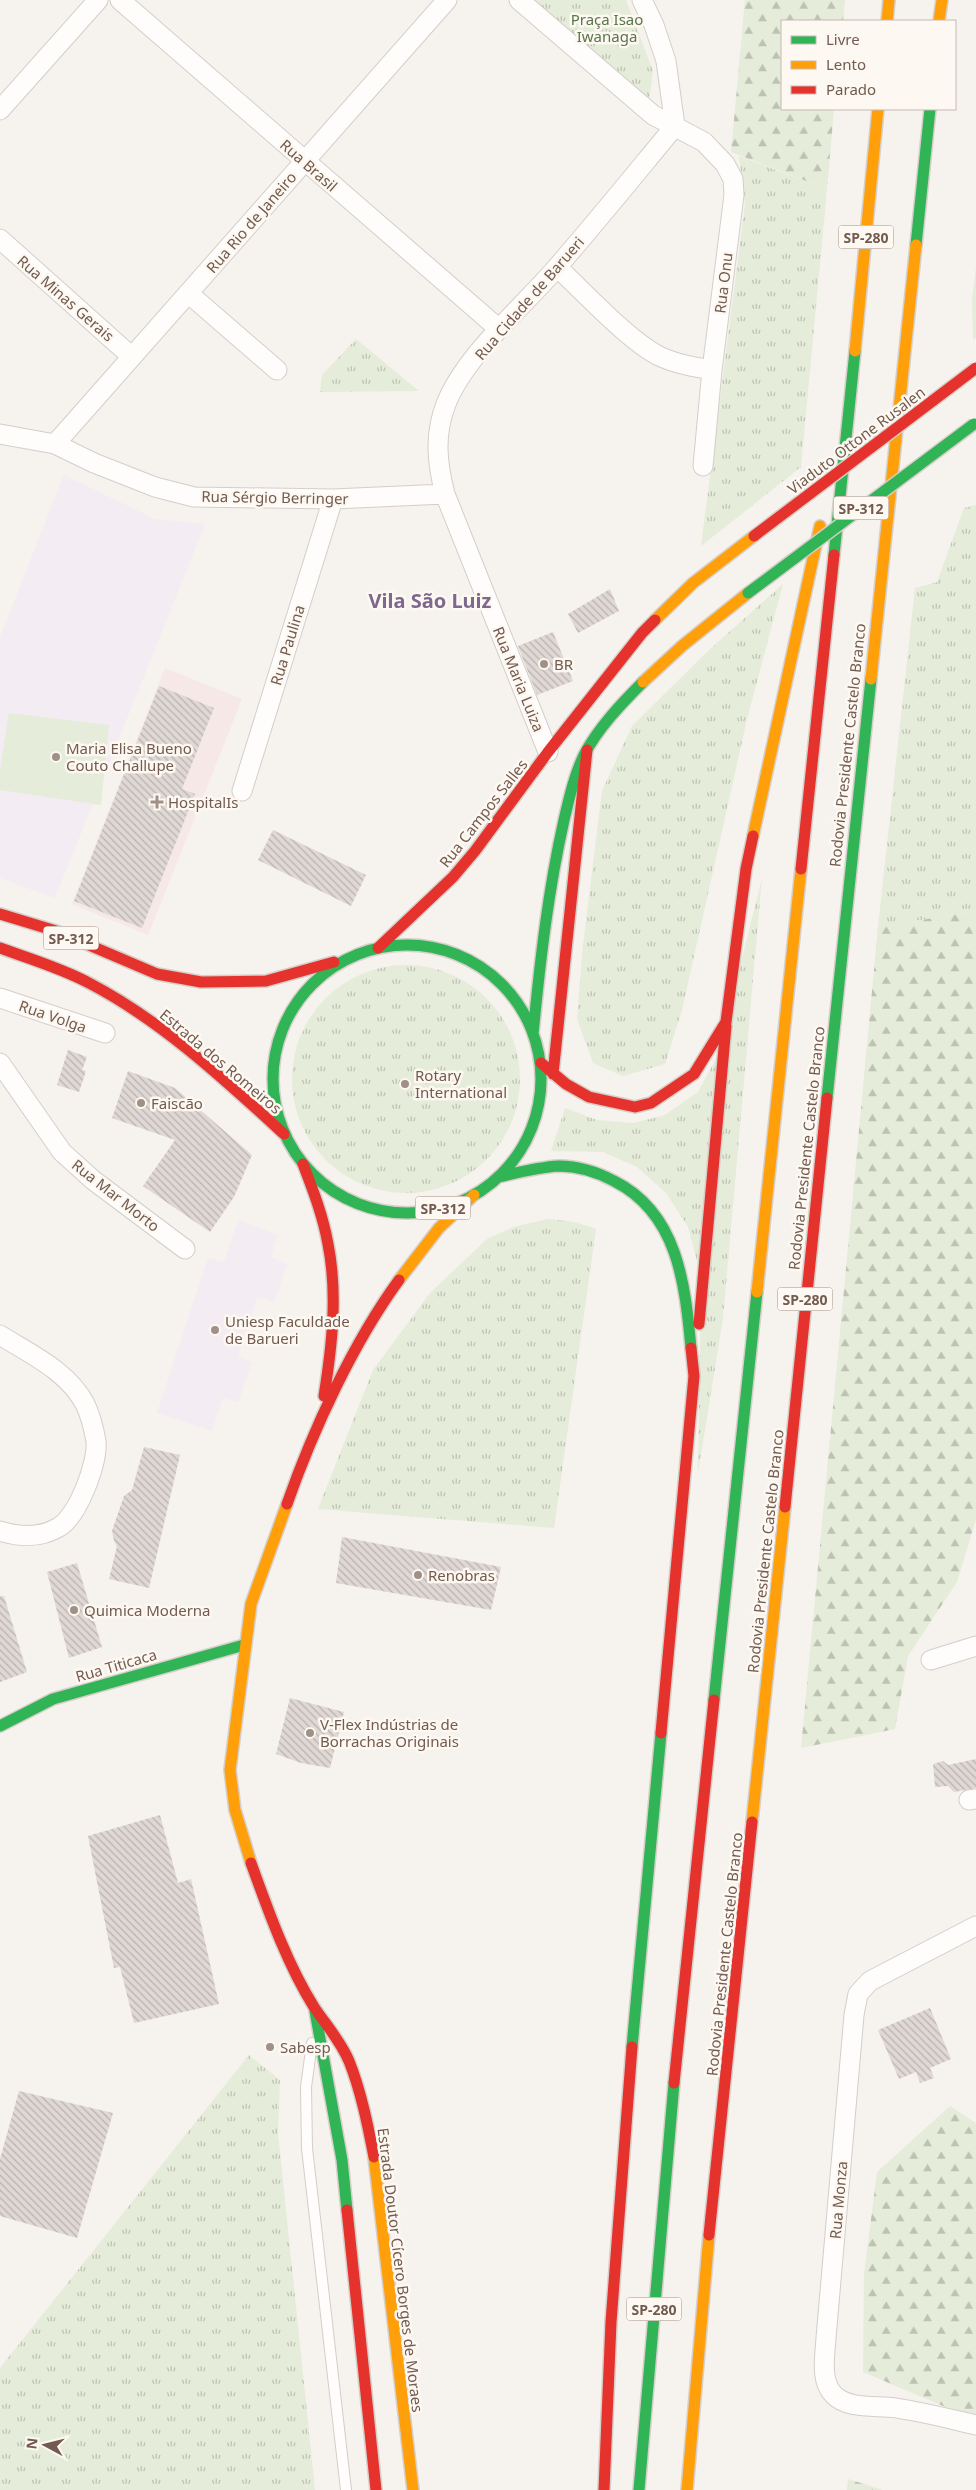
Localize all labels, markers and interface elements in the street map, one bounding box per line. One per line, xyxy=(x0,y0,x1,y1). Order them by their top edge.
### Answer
park label: Praça Isao Iwanaga xyxy=(571,9,643,46)
legend xyxy=(781,20,956,110)
text: Livre xyxy=(826,29,860,49)
text: Lento xyxy=(826,54,866,74)
text: Parado xyxy=(826,79,876,99)
street label: Rua Brasil xyxy=(276,135,342,195)
street label: Rua Rio de Janeiro xyxy=(202,167,300,277)
road number: SP-280 xyxy=(838,226,894,248)
street label: Rua Cidade de Barueri xyxy=(470,232,588,364)
street label: Rua Minas Gerais xyxy=(13,250,119,346)
street label: Rua Onu xyxy=(709,251,737,315)
street label: Viaduto Ottone Rusalen xyxy=(783,382,929,498)
street label: Rua Sérgio Berringer xyxy=(201,486,349,508)
road number: SP-312 xyxy=(834,496,888,520)
district label: Vila São Luiz xyxy=(369,587,492,614)
street label: Rua Paulina xyxy=(265,602,309,688)
street label: Rodovia Presidente Castelo Branco xyxy=(824,622,870,868)
street label: Rua Maria Luiza xyxy=(489,623,549,735)
place label: BR xyxy=(554,654,574,674)
marker: BR xyxy=(538,658,550,670)
place label: Maria Elisa Bueno Couto Challupe xyxy=(66,738,192,775)
marker: Maria Elisa Bueno Couto Challupe xyxy=(50,751,62,763)
street label: Rua Campos Salles xyxy=(434,755,532,871)
place label: HospitalIs xyxy=(168,792,238,812)
marker: HospitalIs xyxy=(150,795,164,809)
road number: SP-312 xyxy=(44,926,98,950)
street label: Rua Volga xyxy=(17,995,89,1037)
street label: Estrada dos Romeiros xyxy=(156,1004,286,1118)
street label: Rodovia Presidente Castelo Branco xyxy=(783,1025,829,1271)
place label: Rotary International xyxy=(415,1065,507,1102)
marker: Rotary International xyxy=(399,1078,411,1090)
place label: Faiscão xyxy=(151,1093,203,1113)
marker: Faiscão xyxy=(135,1097,147,1109)
street label: Rua Mar Morto xyxy=(68,1154,164,1236)
road number: SP-312 xyxy=(416,1196,470,1220)
road number: SP-280 xyxy=(778,1288,832,1310)
place label: Uniesp Faculdade de Barueri xyxy=(225,1311,350,1348)
marker: Uniesp Faculdade de Barueri xyxy=(209,1324,221,1336)
street label: Rodovia Presidente Castelo Branco xyxy=(742,1428,788,1674)
place label: Renobras xyxy=(428,1565,495,1585)
marker: Renobras xyxy=(412,1569,424,1581)
place label: Quimica Moderna xyxy=(84,1600,211,1620)
marker: Quimica Moderna xyxy=(68,1604,80,1616)
street label: Rua Titicaca xyxy=(73,1644,159,1686)
place label: V-Flex Indústrias de Borrachas Originais xyxy=(320,1714,459,1751)
marker: V-Flex Indústrias de Borrachas Originais xyxy=(304,1727,316,1739)
street label: Rodovia Presidente Castelo Branco xyxy=(701,1831,747,2077)
place label: Sabesp xyxy=(280,2037,331,2057)
marker: Sabesp xyxy=(264,2041,276,2053)
street label: Estrada Doutor Cícero Borges de Moraes xyxy=(374,2127,428,2413)
street label: Rua Monza xyxy=(825,2160,851,2240)
road number: SP-280 xyxy=(626,2298,682,2320)
north arrow xyxy=(20,2420,70,2470)
text: N xyxy=(21,2437,42,2450)

